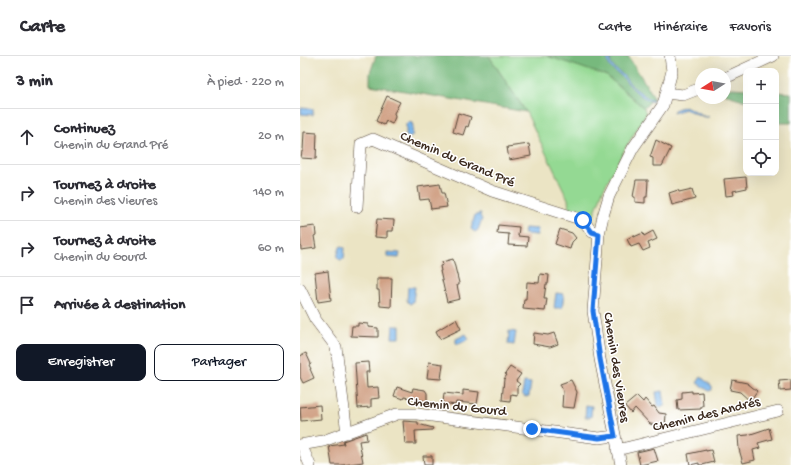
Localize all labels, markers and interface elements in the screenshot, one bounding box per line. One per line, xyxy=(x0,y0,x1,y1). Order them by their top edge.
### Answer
text: Carte xyxy=(20,16,65,39)
text: Carte xyxy=(598,19,632,36)
text: Itinéraire xyxy=(654,19,707,36)
text: Favoris xyxy=(729,19,771,36)
north arrow xyxy=(695,68,731,104)
map controls xyxy=(743,68,779,176)
button: + xyxy=(743,68,779,104)
text: 3 min xyxy=(16,72,53,92)
text: À pied · 220 m xyxy=(207,75,284,90)
button: − xyxy=(743,104,779,140)
text: Continuez xyxy=(54,120,115,138)
icon: ahead xyxy=(16,126,38,148)
street label: Chemin du Grand Pré xyxy=(397,128,518,192)
text: 20 m xyxy=(258,129,284,144)
text: Chemin du Grand Pré xyxy=(54,138,168,153)
button: locate xyxy=(743,140,779,176)
text: Tournez à droite xyxy=(54,176,156,194)
icon: right xyxy=(16,182,38,204)
text: 140 m xyxy=(253,185,284,200)
text: Chemin des Vieures xyxy=(54,194,157,209)
route start xyxy=(574,211,592,229)
text: Tournez à droite xyxy=(54,232,156,250)
icon: right xyxy=(16,238,38,260)
text: 60 m xyxy=(258,241,284,256)
text: Chemin du Gourd xyxy=(54,250,146,265)
icon: arrive xyxy=(16,294,38,316)
text: Arrivée à destination xyxy=(54,296,185,314)
street label: Chemin des Vieures xyxy=(598,311,633,424)
button: Enregistrer xyxy=(16,344,146,381)
button: Partager xyxy=(154,344,284,381)
street label: Chemin du Gourd xyxy=(407,394,509,421)
street label: Chemin des Andrés xyxy=(651,394,763,437)
route end xyxy=(523,420,541,438)

